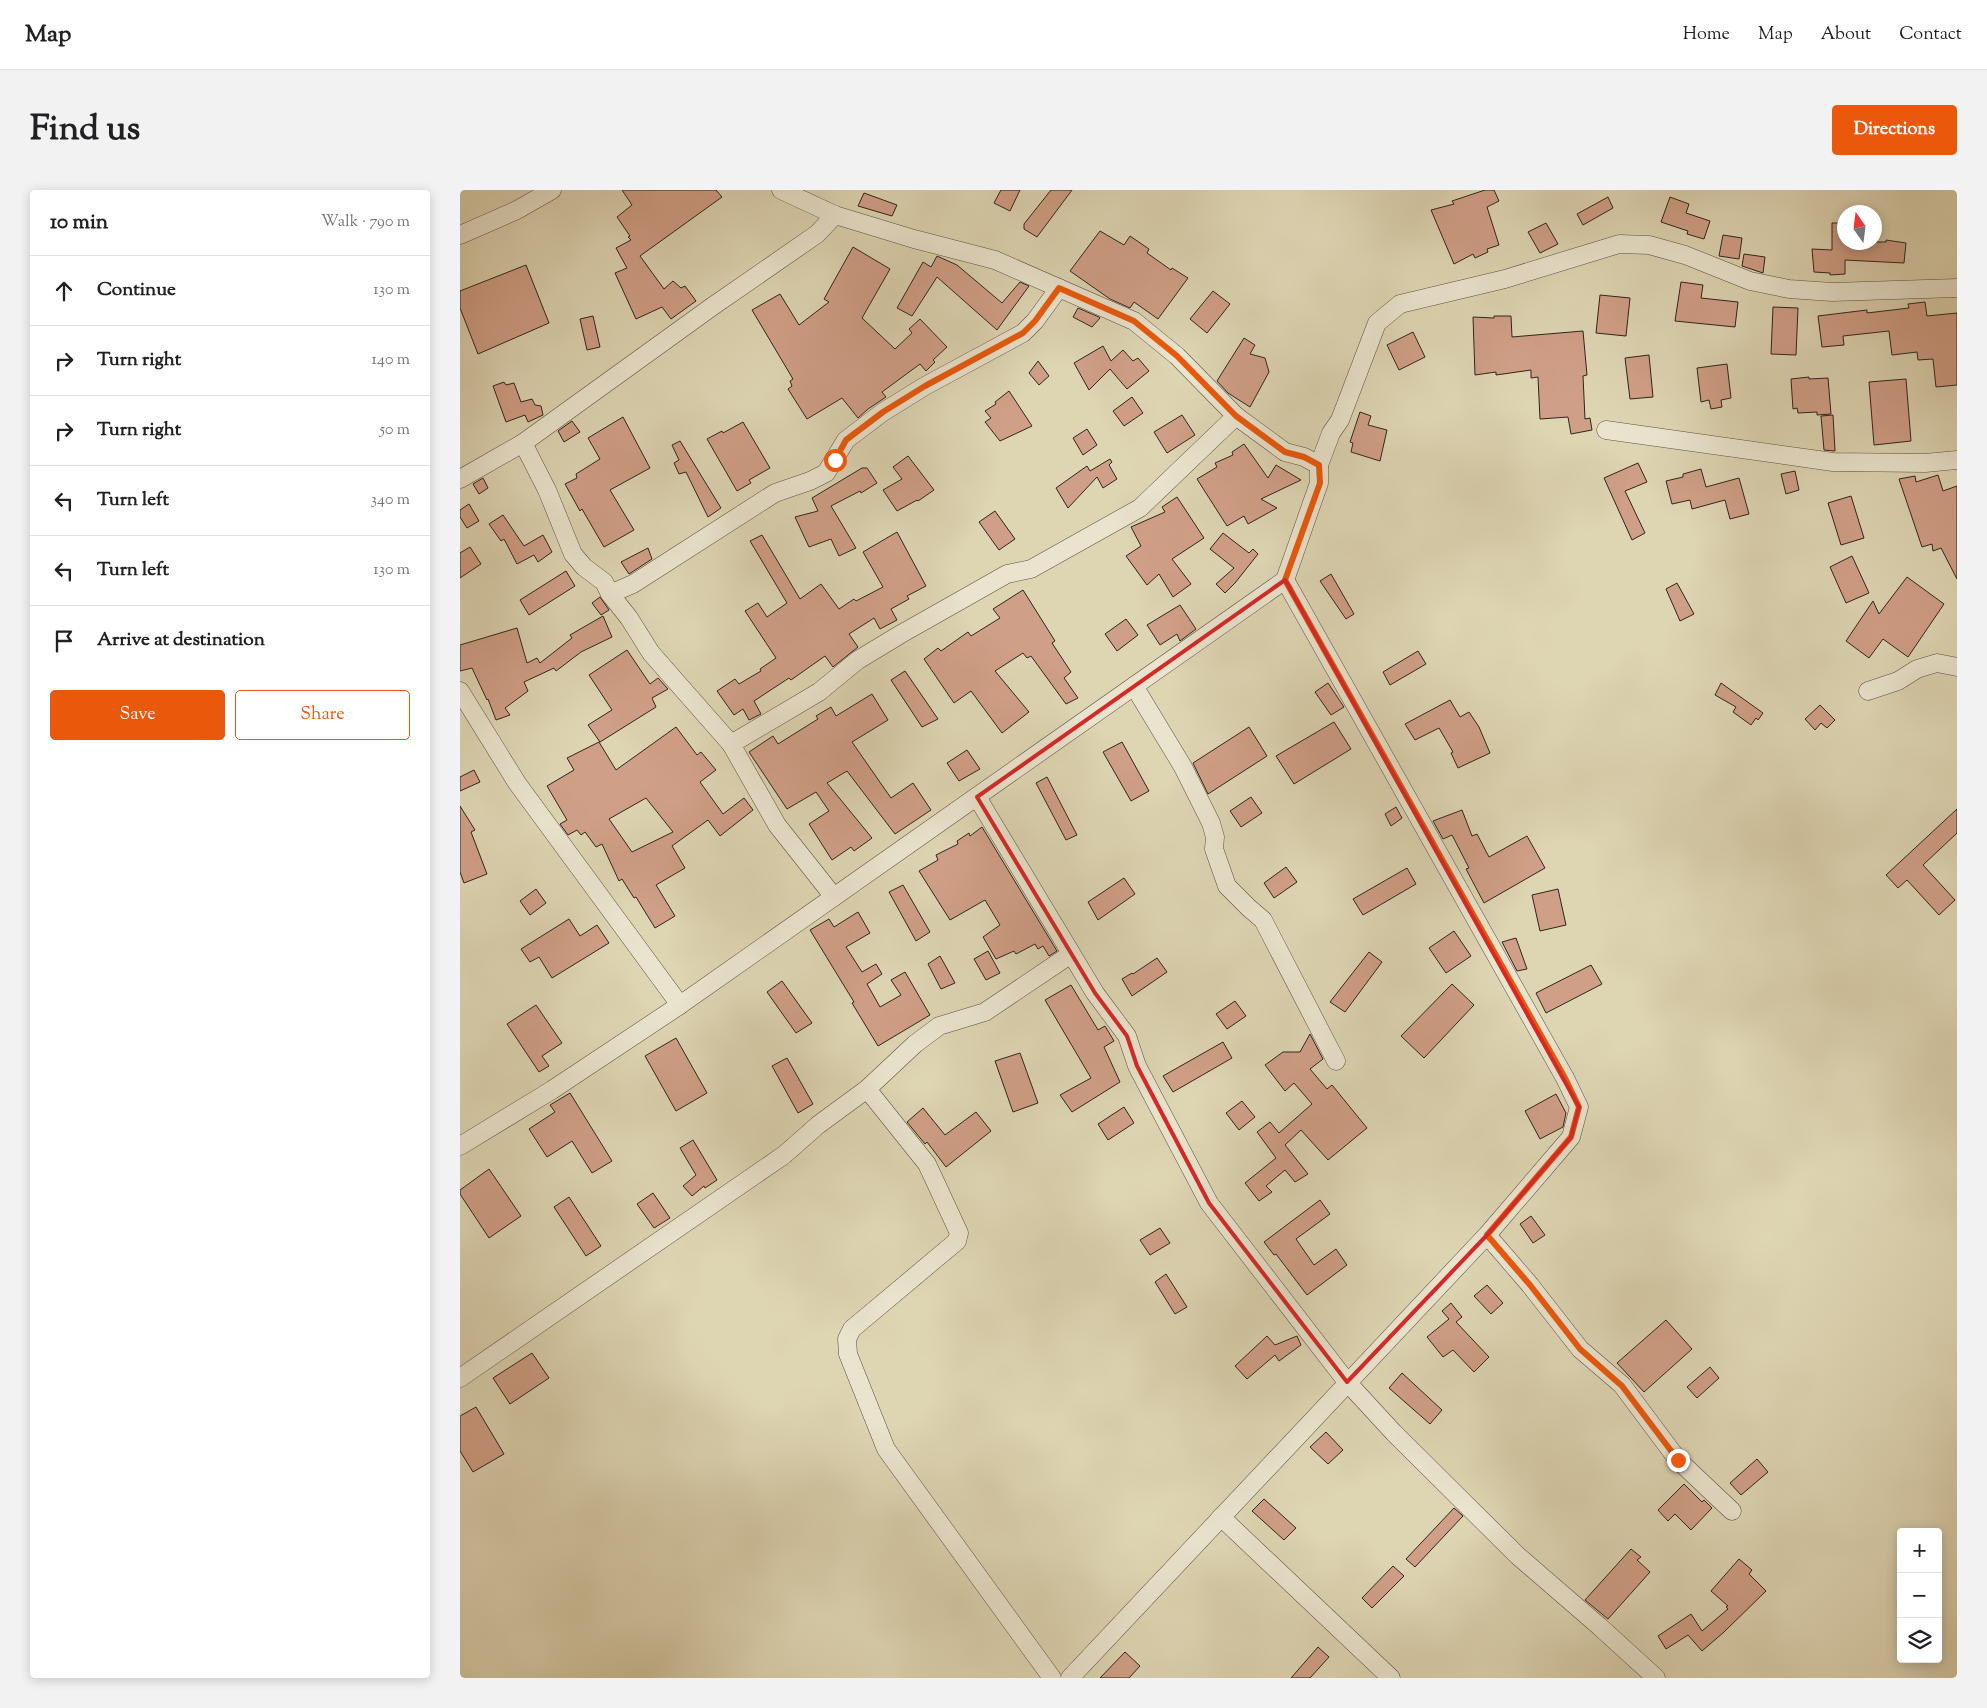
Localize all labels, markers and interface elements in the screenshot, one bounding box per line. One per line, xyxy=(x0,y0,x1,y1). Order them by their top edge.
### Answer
text: Map xyxy=(25,18,71,52)
text: Home xyxy=(1683,22,1730,48)
text: Map xyxy=(1758,22,1793,48)
text: About xyxy=(1821,22,1871,48)
text: Contact xyxy=(1899,22,1962,48)
text: Find us xyxy=(30,105,140,156)
button: Directions xyxy=(1832,105,1957,155)
north arrow xyxy=(1837,205,1882,250)
text: 10 min xyxy=(50,208,108,238)
text: Walk · 790 m xyxy=(321,211,410,234)
icon: ahead xyxy=(50,277,78,305)
text: Continue xyxy=(97,277,176,304)
text: 130 m xyxy=(373,279,410,302)
icon: right xyxy=(50,347,78,375)
text: Turn right xyxy=(97,347,181,374)
text: 140 m xyxy=(372,349,410,372)
icon: right xyxy=(50,417,78,445)
text: Turn right xyxy=(97,417,181,444)
text: 50 m xyxy=(379,419,410,442)
route start xyxy=(824,449,847,472)
icon: left xyxy=(50,487,78,515)
text: Turn left xyxy=(97,487,169,514)
text: 340 m xyxy=(371,489,410,512)
icon: left xyxy=(50,557,78,585)
text: Turn left xyxy=(97,557,169,584)
text: 130 m xyxy=(373,559,410,582)
icon: arrive xyxy=(50,627,78,655)
text: Arrive at destination xyxy=(97,627,265,654)
button: Save xyxy=(50,690,225,740)
button: Share xyxy=(235,690,410,740)
route end xyxy=(1667,1449,1690,1472)
map controls xyxy=(1897,1528,1942,1663)
button: + xyxy=(1897,1528,1942,1573)
button: − xyxy=(1897,1573,1942,1618)
button: layers xyxy=(1897,1618,1942,1663)

